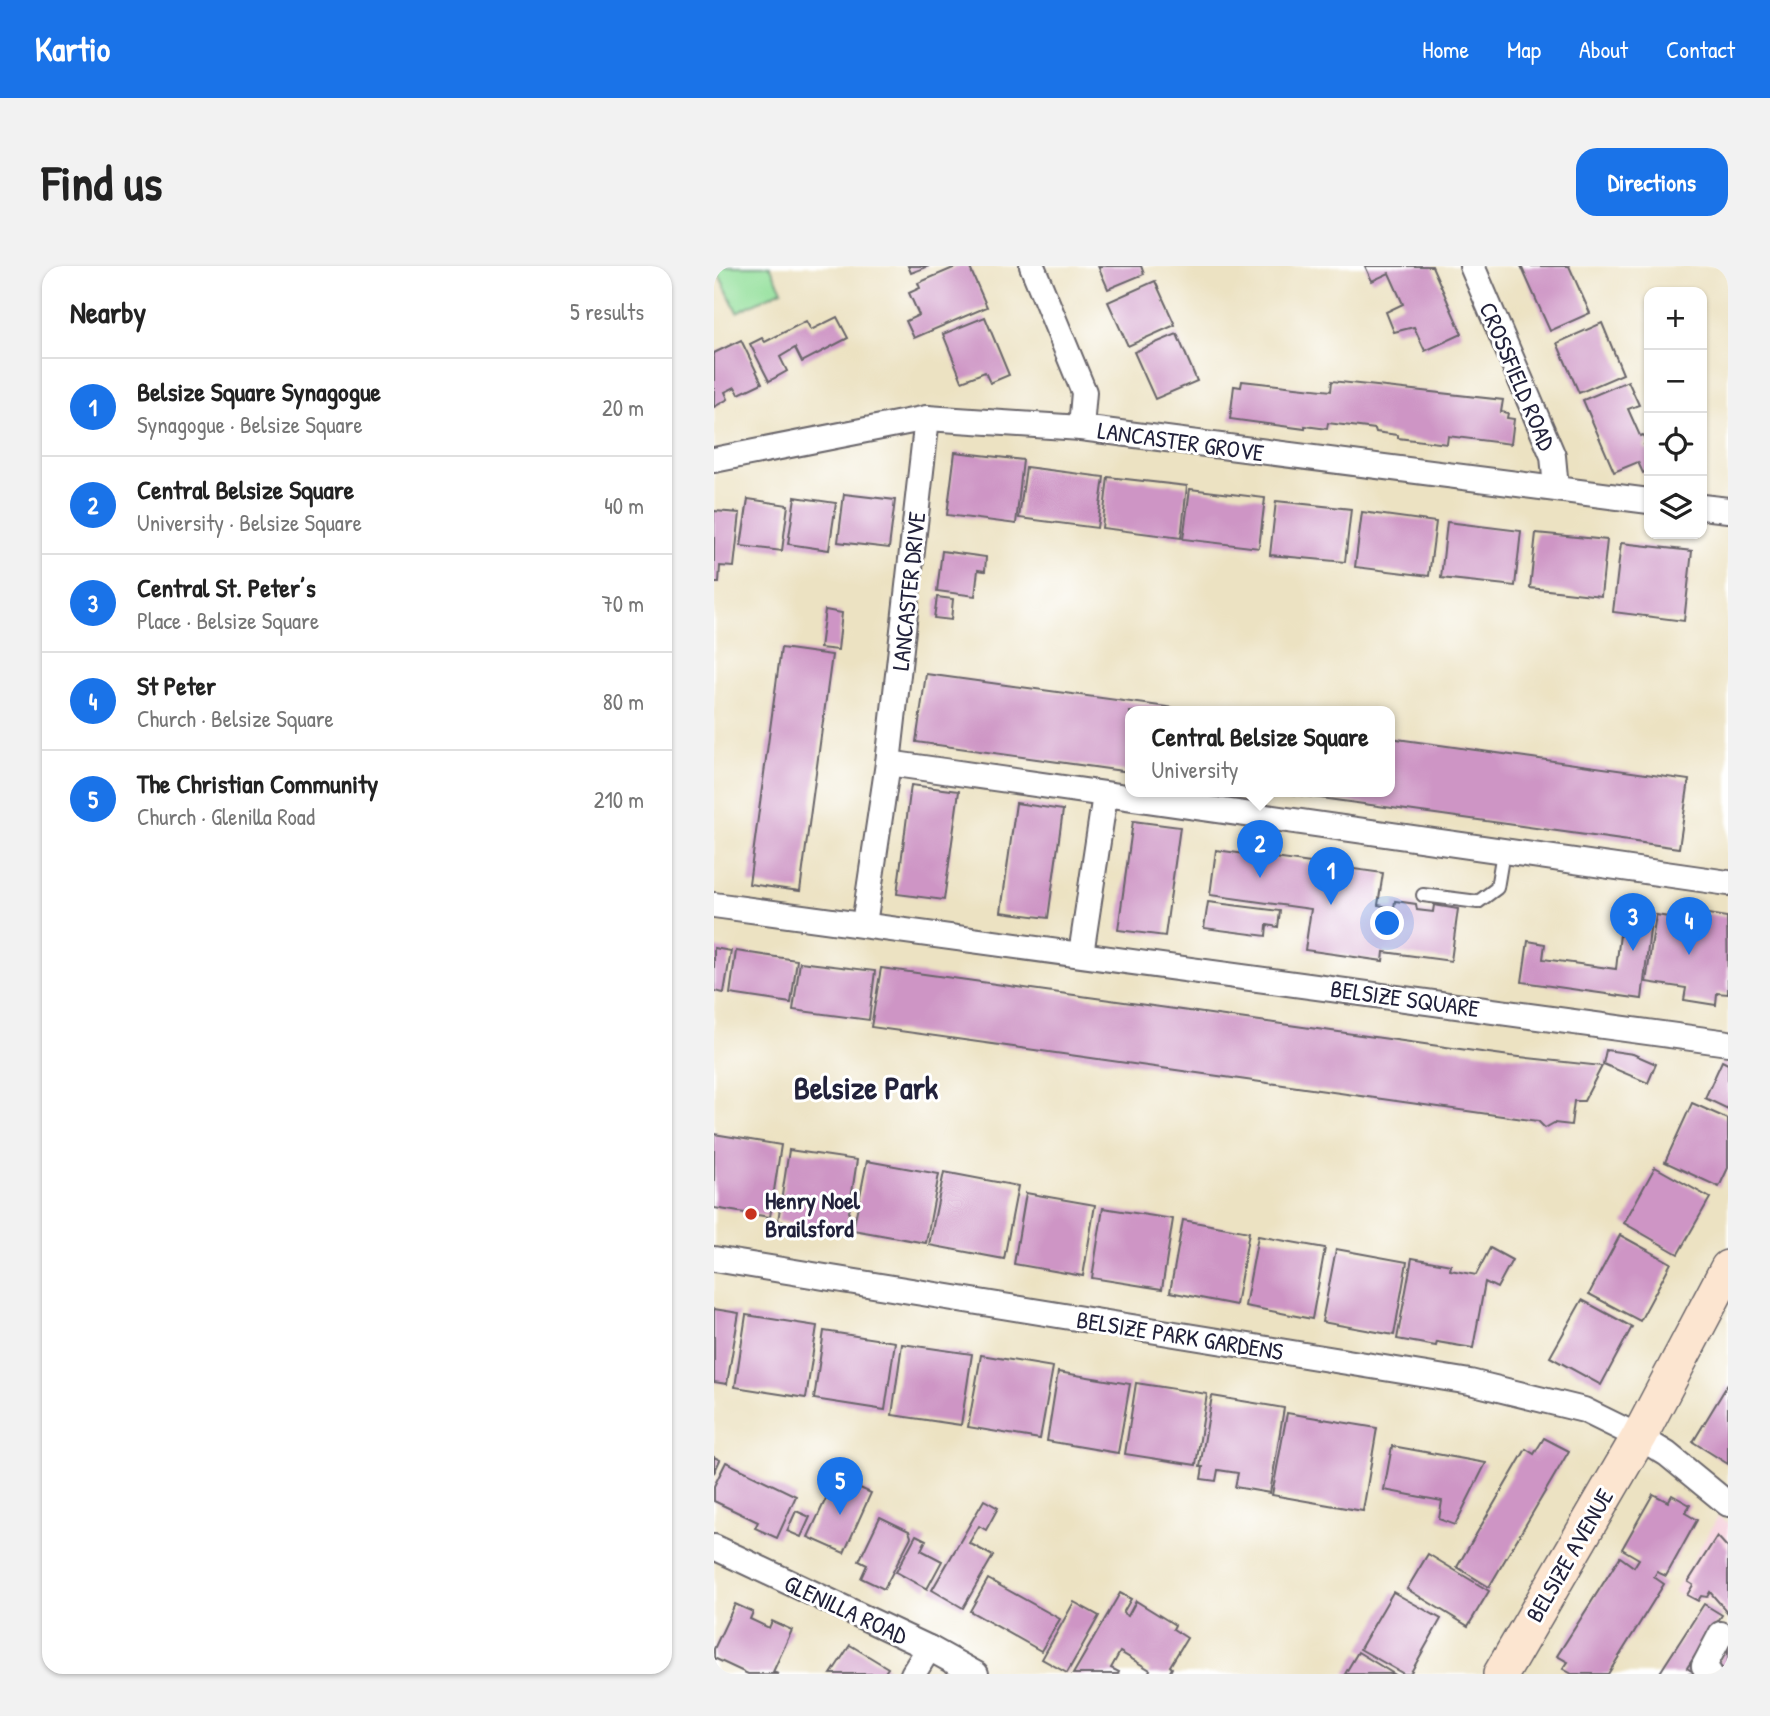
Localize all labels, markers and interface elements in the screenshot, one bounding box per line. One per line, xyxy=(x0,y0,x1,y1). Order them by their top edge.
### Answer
text: Kartio xyxy=(35,27,110,71)
text: Home xyxy=(1422,33,1469,65)
text: Map xyxy=(1507,33,1541,65)
text: About xyxy=(1579,33,1628,65)
text: Contact xyxy=(1666,33,1735,65)
button: Directions xyxy=(1576,148,1728,216)
text: Find us xyxy=(42,149,162,215)
map controls xyxy=(1644,287,1707,539)
button: + xyxy=(1644,287,1707,350)
text: Nearby xyxy=(70,292,146,332)
text: 5 results xyxy=(570,296,644,327)
street label: CROSSFIELD ROAD xyxy=(1472,297,1564,455)
button: − xyxy=(1644,350,1707,413)
text: Belsize Square Synagogue xyxy=(137,374,381,409)
text: 1 xyxy=(89,392,97,423)
text: 20 m xyxy=(602,392,644,423)
text: Synagogue · Belsize Square xyxy=(137,409,363,440)
button: locate xyxy=(1644,413,1707,476)
street label: LANCASTER GROVE xyxy=(1096,414,1266,469)
text: Central Belsize Square xyxy=(137,472,354,507)
button: layers xyxy=(1644,476,1707,539)
text: 2 xyxy=(88,490,98,521)
text: 40 m xyxy=(604,490,644,521)
text: University · Belsize Square xyxy=(137,507,362,538)
street label: LANCASTER DRIVE xyxy=(884,510,932,672)
text: Central St. Peter’s xyxy=(137,570,316,605)
text: 3 xyxy=(88,588,98,619)
text: 70 m xyxy=(601,588,644,619)
text: Place · Belsize Square xyxy=(137,605,319,636)
text: St Peter xyxy=(137,668,216,703)
text: 4 xyxy=(89,686,97,717)
text: 80 m xyxy=(603,686,644,717)
text: Church · Belsize Square xyxy=(137,703,334,734)
popup xyxy=(1125,706,1395,797)
text: Central Belsize Square xyxy=(1151,719,1369,754)
text: University xyxy=(1151,754,1239,785)
text: The Christian Community xyxy=(137,766,378,801)
text: 5 xyxy=(88,784,98,815)
text: 210 m xyxy=(594,784,644,815)
text: Church · Glenilla Road xyxy=(137,801,315,832)
pin: 2 xyxy=(1237,820,1283,878)
pin: 1 xyxy=(1308,847,1354,905)
pin: 3 xyxy=(1610,893,1656,951)
pin: 4 xyxy=(1666,897,1712,955)
your location xyxy=(1370,906,1404,940)
street label: BELSIZE SQUARE xyxy=(1329,972,1482,1024)
district label: Belsize Park xyxy=(794,1066,939,1109)
place label: Henry Noel Brailsford xyxy=(765,1184,861,1244)
marker: Henry Noel Brailsford xyxy=(743,1206,759,1222)
street label: BELSIZE PARK GARDENS xyxy=(1074,1303,1286,1367)
pin: 5 xyxy=(817,1457,863,1515)
street label: BELSIZE AVENUE xyxy=(1518,1482,1620,1628)
street label: GLENILLA ROAD xyxy=(779,1567,913,1652)

